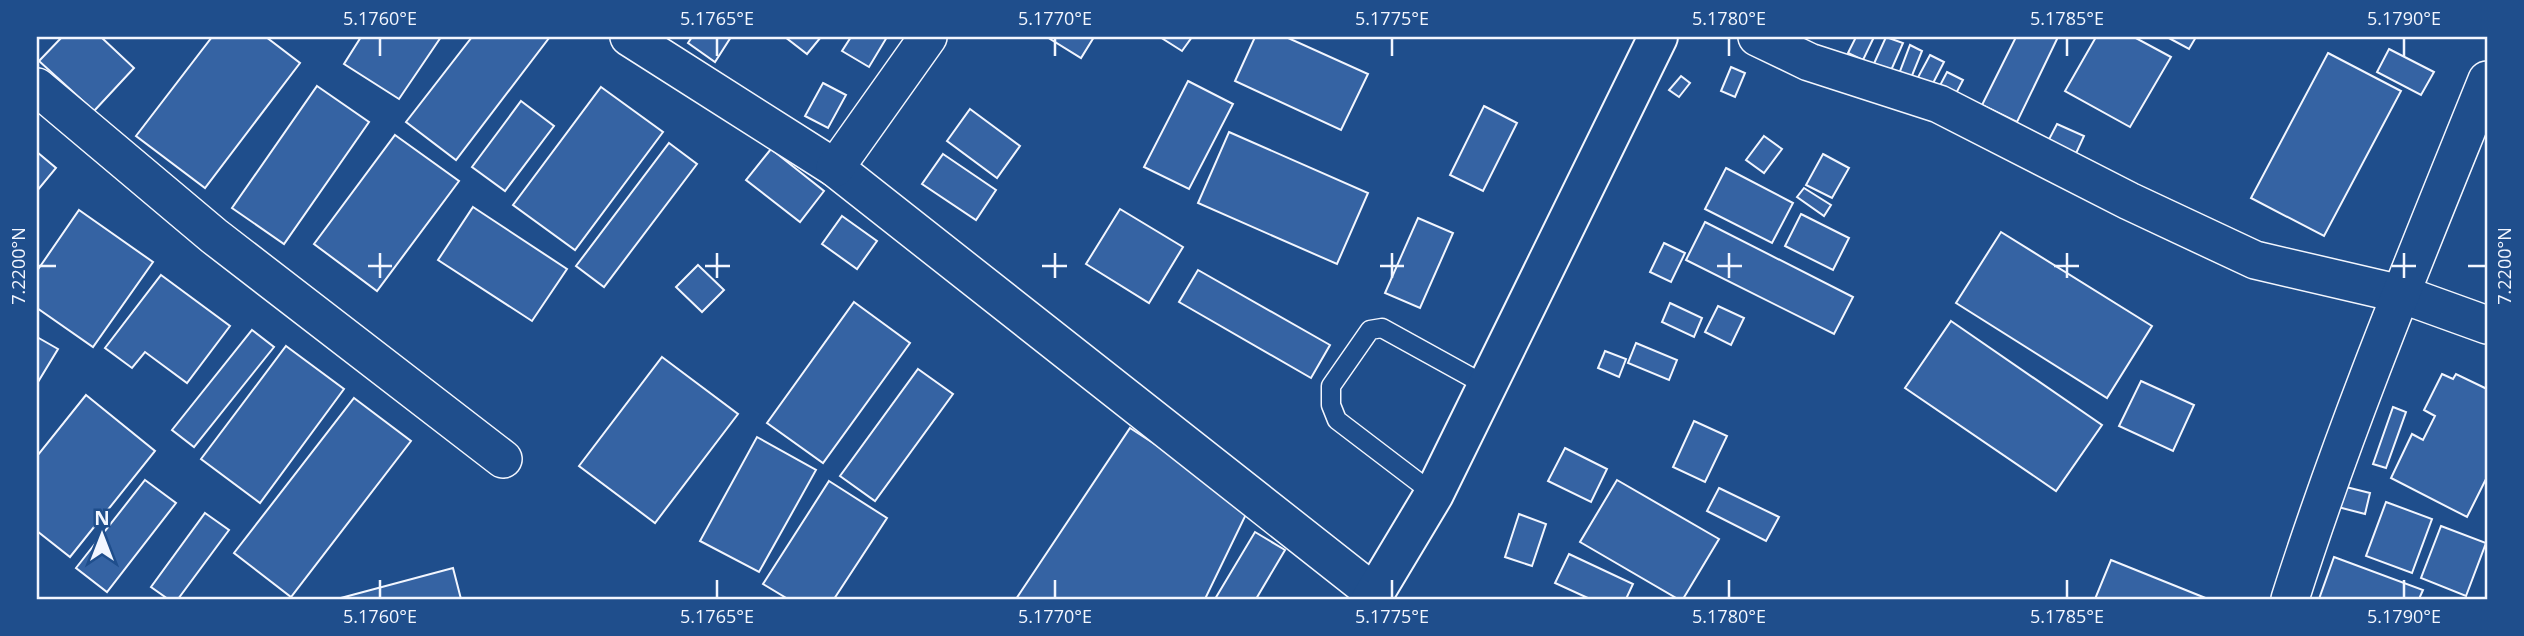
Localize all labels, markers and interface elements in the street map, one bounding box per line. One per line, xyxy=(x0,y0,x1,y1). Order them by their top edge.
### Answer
text: 5.1760°E xyxy=(343,6,417,30)
text: 5.1765°E xyxy=(680,6,754,30)
text: 5.1770°E xyxy=(1018,6,1092,30)
text: 5.1775°E xyxy=(1355,6,1429,30)
text: 5.1780°E xyxy=(1692,6,1766,30)
text: 5.1785°E xyxy=(2030,6,2104,30)
text: 5.1790°E xyxy=(2367,6,2441,30)
text: 7.2200°N xyxy=(6,227,30,305)
text: 7.2200°N xyxy=(2492,227,2516,305)
north arrow xyxy=(66,500,136,570)
text: N xyxy=(94,505,110,531)
text: 5.1760°E xyxy=(343,604,417,628)
text: 5.1765°E xyxy=(680,604,754,628)
text: 5.1770°E xyxy=(1018,604,1092,628)
text: 5.1775°E xyxy=(1355,604,1429,628)
text: 5.1780°E xyxy=(1692,604,1766,628)
text: 5.1785°E xyxy=(2030,604,2104,628)
text: 5.1790°E xyxy=(2367,604,2441,628)

